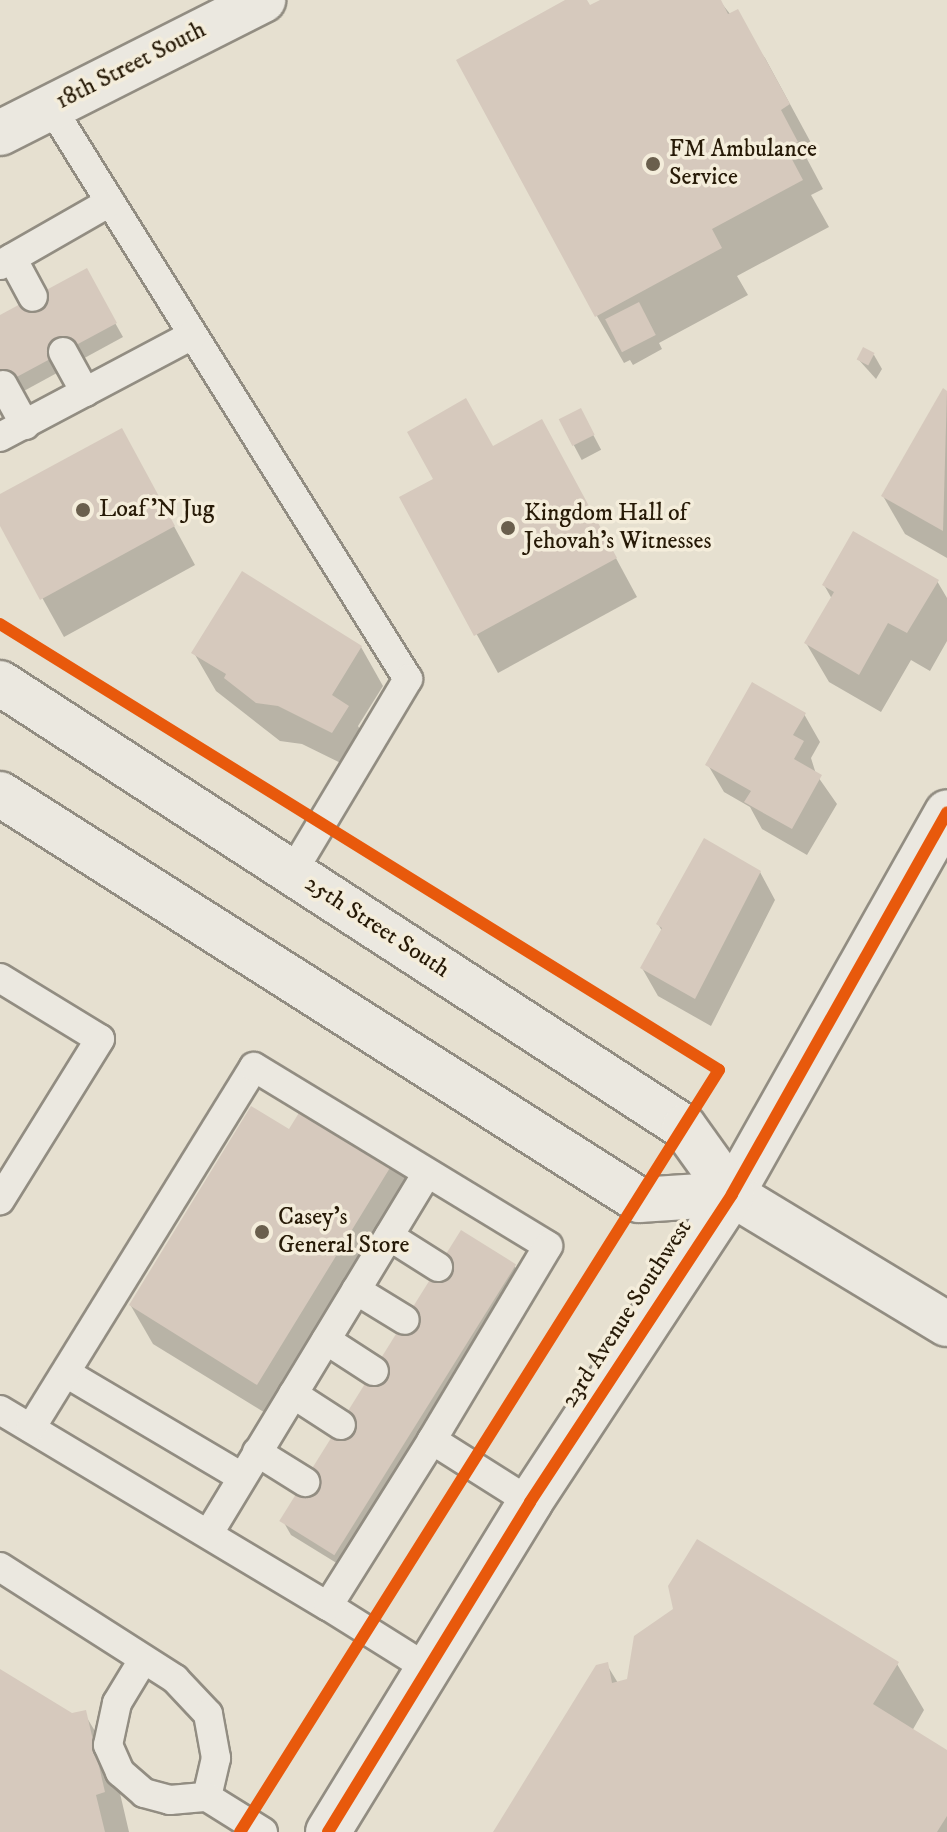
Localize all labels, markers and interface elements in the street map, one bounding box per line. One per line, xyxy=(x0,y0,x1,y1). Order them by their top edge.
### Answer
street label: 18th Street South xyxy=(51,16,211,116)
place label: FM Ambulance Service xyxy=(669,136,817,192)
marker: FM Ambulance Service xyxy=(644,155,662,173)
place label: Loaf 'N Jug xyxy=(99,496,214,524)
place label: Kingdom Hall of Jehovah's Witnesses xyxy=(524,500,712,556)
marker: Loaf 'N Jug xyxy=(74,501,92,519)
marker: Kingdom Hall of Jehovah's Witnesses xyxy=(499,519,517,537)
street label: 25th Street South xyxy=(299,869,455,985)
place label: Casey's General Store xyxy=(278,1204,409,1260)
street label: 23rd Avenue Southwest xyxy=(556,1215,698,1413)
marker: Casey's General Store xyxy=(253,1223,271,1241)

